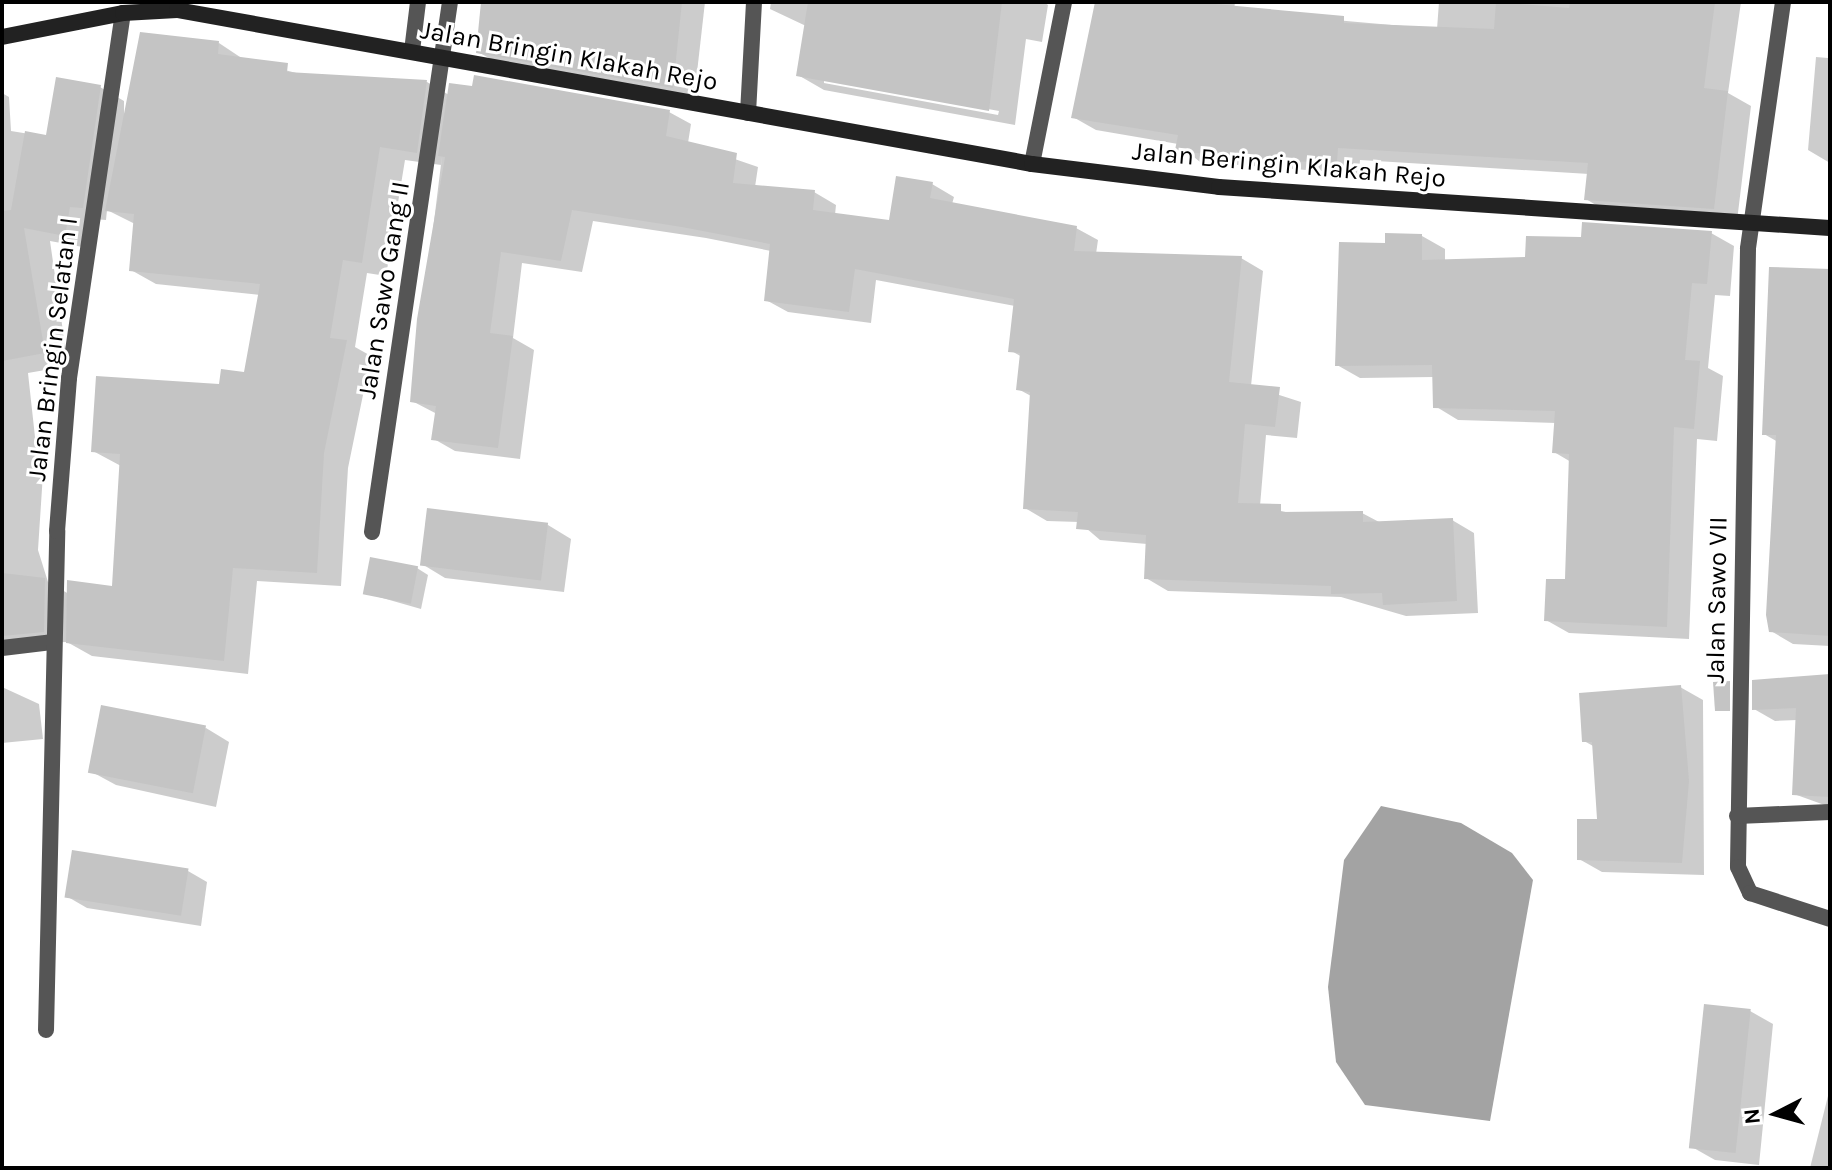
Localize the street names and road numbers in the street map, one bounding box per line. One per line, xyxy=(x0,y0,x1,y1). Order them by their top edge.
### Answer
street label: Jalan Bringin Klakah Rejo xyxy=(418,14,720,98)
street label: Jalan Beringin Klakah Rejo xyxy=(1131,136,1447,194)
street label: Jalan Sawo Gang II xyxy=(351,179,417,401)
street label: Jalan Bringin Selatan I xyxy=(21,215,85,483)
street label: Jalan Sawo VII xyxy=(1700,516,1734,684)

